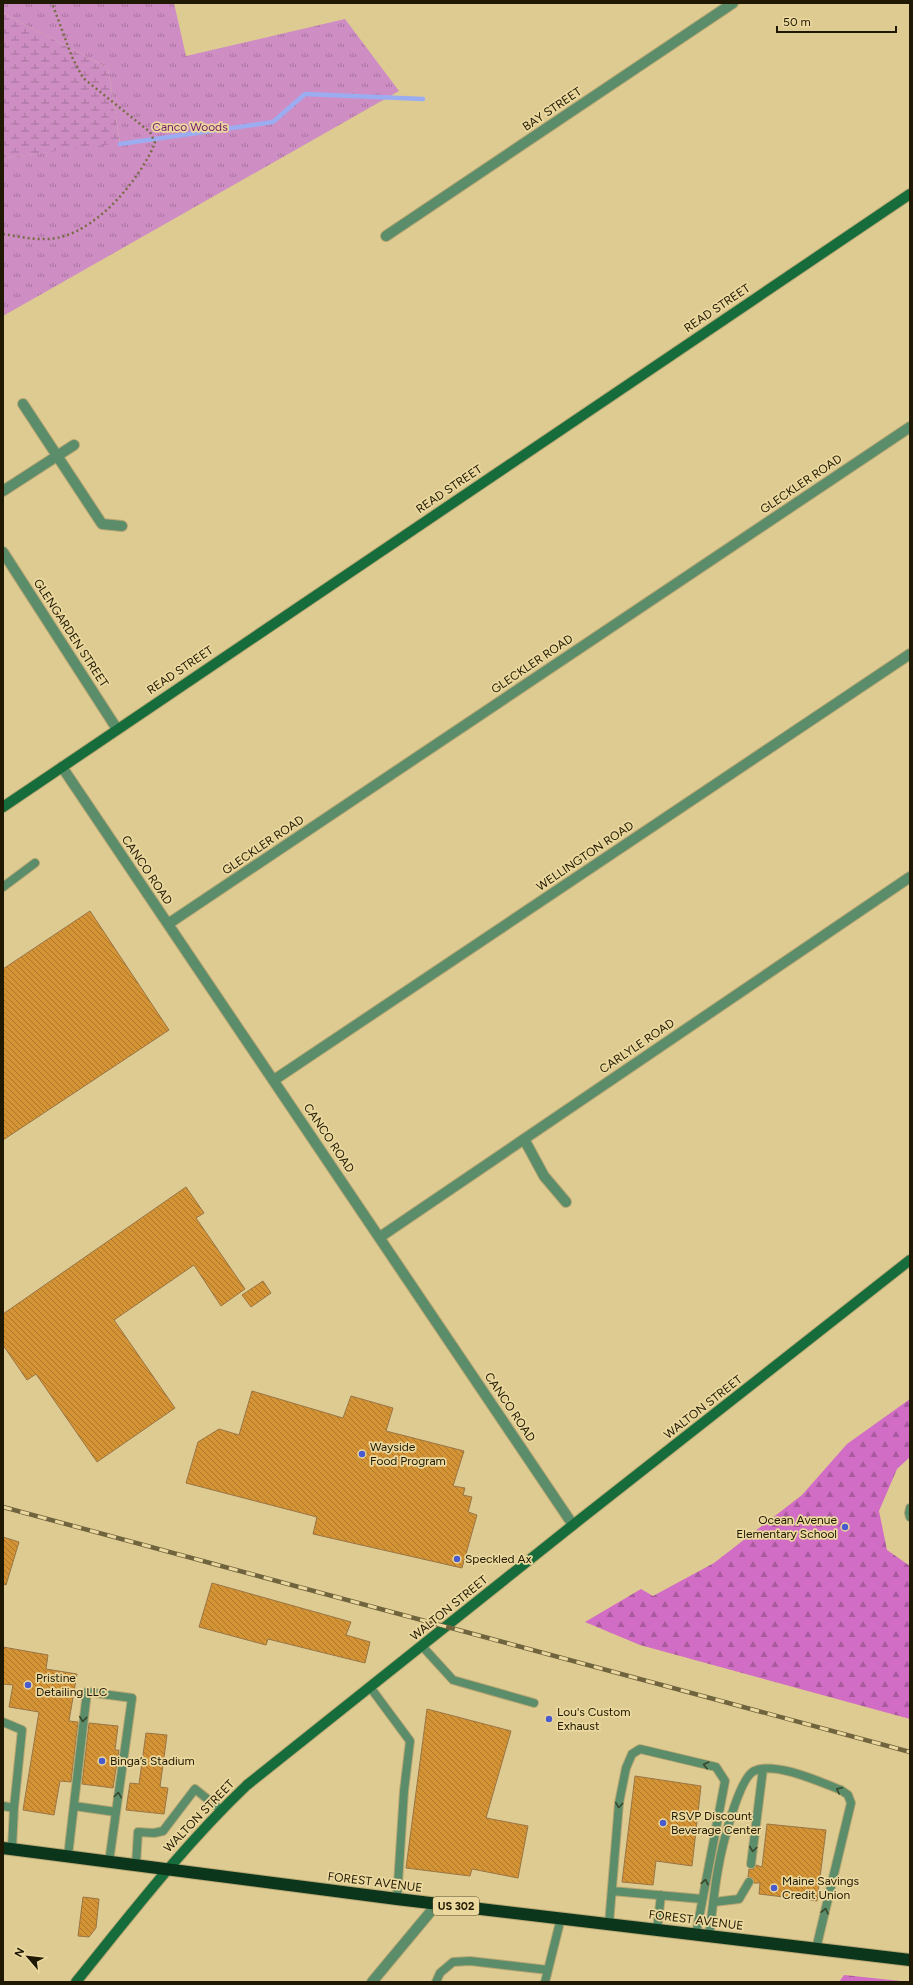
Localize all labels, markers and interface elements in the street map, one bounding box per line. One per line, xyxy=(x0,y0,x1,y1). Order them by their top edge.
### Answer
scale bar xyxy=(777,8,896,34)
text: 50 m xyxy=(783,15,811,29)
street label: BAY STREET xyxy=(520,84,584,134)
park label: Canco Woods xyxy=(152,120,228,134)
street label: READ STREET xyxy=(681,281,753,335)
street label: GLECKLER ROAD xyxy=(758,452,844,516)
street label: READ STREET xyxy=(413,462,485,516)
street label: GLENGARDEN STREET xyxy=(31,576,111,690)
street label: GLECKLER ROAD xyxy=(489,632,575,696)
street label: READ STREET xyxy=(144,643,216,697)
street label: GLECKLER ROAD xyxy=(220,813,306,877)
street label: WELLINGTON ROAD xyxy=(534,818,636,894)
street label: CANCO ROAD xyxy=(119,833,175,907)
street label: CARLYLE ROAD xyxy=(597,1016,677,1076)
street label: CANCO ROAD xyxy=(301,1101,357,1175)
street label: CANCO ROAD xyxy=(482,1370,538,1444)
street label: WALTON STREET xyxy=(661,1372,745,1442)
place label: Wayside Food Program xyxy=(370,1440,446,1468)
marker: Wayside Food Program xyxy=(357,1449,367,1459)
place label: Ocean Avenue Elementary School xyxy=(736,1513,837,1541)
marker: Ocean Avenue Elementary School xyxy=(840,1522,850,1532)
place label: Speckled Ax xyxy=(465,1552,532,1566)
marker: Speckled Ax xyxy=(452,1554,462,1564)
street label: WALTON STREET xyxy=(408,1572,491,1643)
place label: Pristine Detailing LLC xyxy=(36,1671,108,1699)
marker: Pristine Detailing LLC xyxy=(23,1680,33,1690)
place label: Lou's Custom Exhaust xyxy=(557,1705,630,1733)
marker: Lou's Custom Exhaust xyxy=(544,1714,554,1724)
one-way arrow xyxy=(79,1716,88,1722)
place label: Binga’s Stadium xyxy=(110,1754,195,1768)
marker: Binga’s Stadium xyxy=(97,1756,107,1766)
one-way arrow xyxy=(702,1761,709,1769)
street label: WALTON STREET xyxy=(161,1777,237,1855)
one-way arrow xyxy=(836,1787,843,1795)
one-way arrow xyxy=(113,1792,122,1798)
one-way arrow xyxy=(615,1802,624,1808)
place label: RSVP Discount Beverage Center xyxy=(671,1809,761,1837)
marker: RSVP Discount Beverage Center xyxy=(658,1818,668,1828)
one-way arrow xyxy=(749,1846,758,1852)
street label: FOREST AVENUE xyxy=(327,1869,423,1895)
place label: Maine Savings Credit Union xyxy=(782,1874,859,1902)
one-way arrow xyxy=(701,1879,709,1885)
marker: Maine Savings Credit Union xyxy=(769,1883,779,1893)
road number: US 302 xyxy=(433,1897,479,1915)
street label: FOREST AVENUE xyxy=(648,1907,744,1933)
one-way arrow xyxy=(820,1908,829,1915)
north arrow xyxy=(8,1937,48,1977)
text: N xyxy=(12,1946,27,1959)

